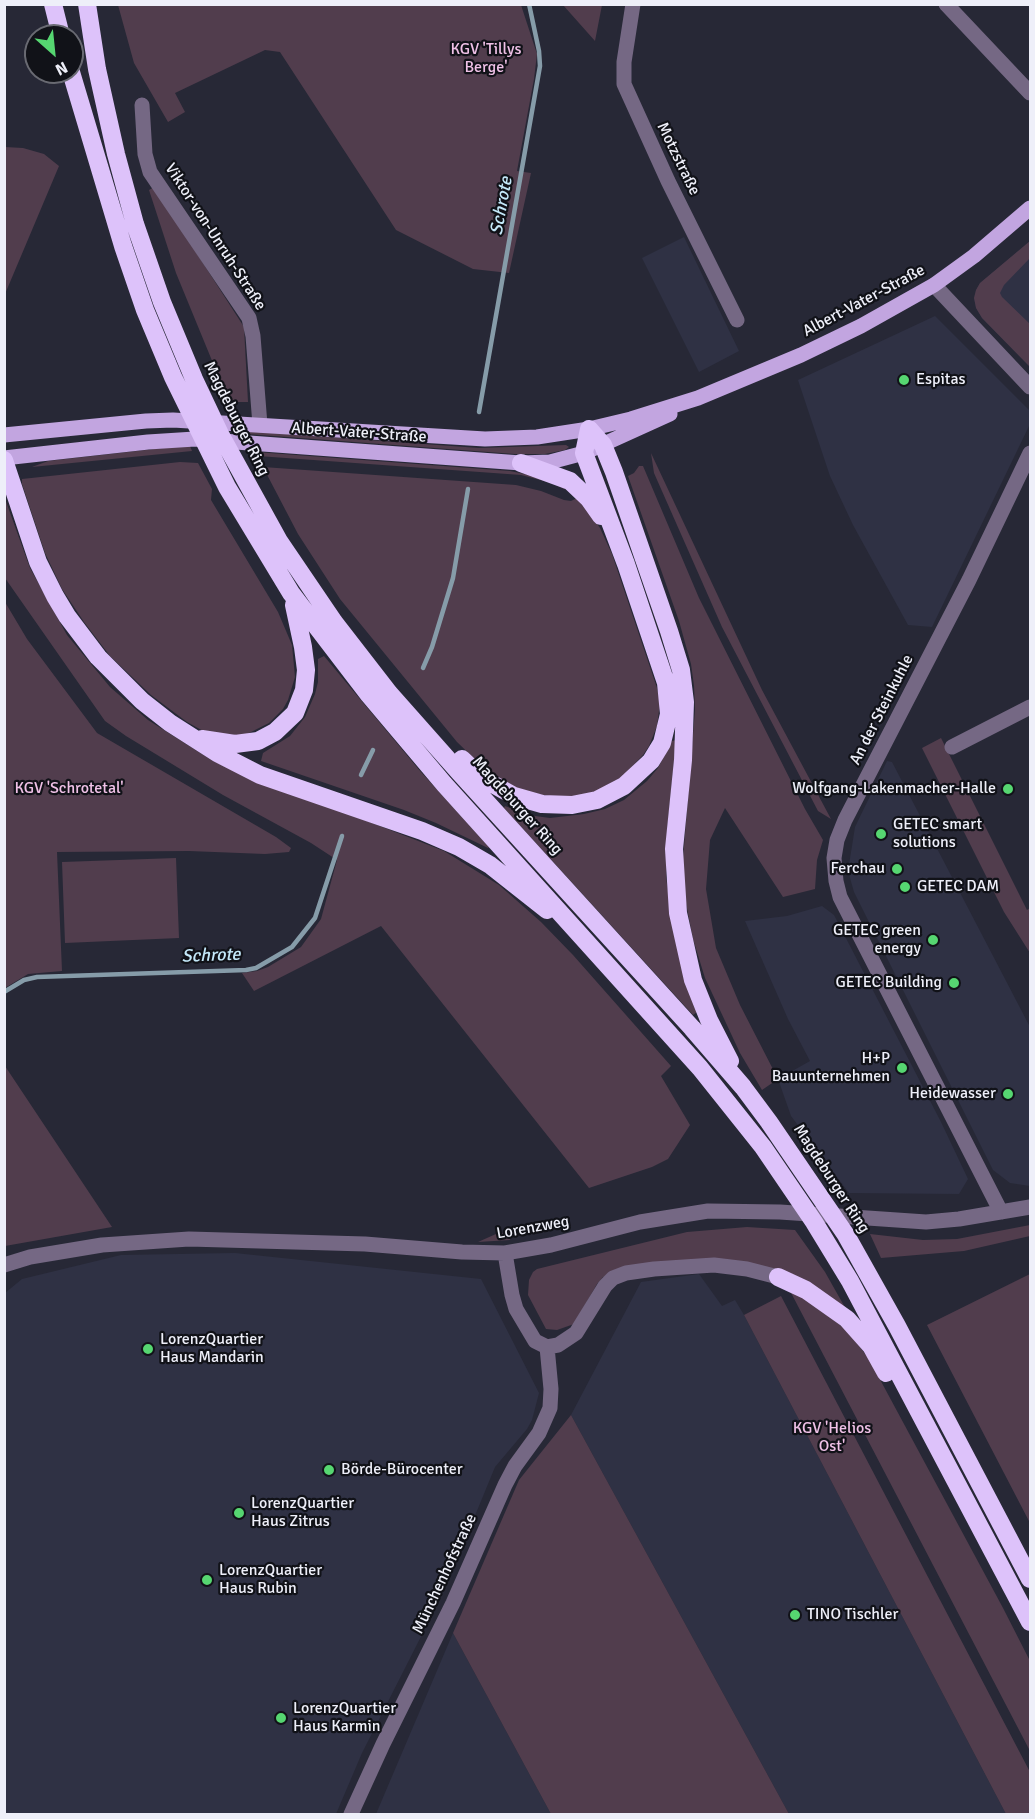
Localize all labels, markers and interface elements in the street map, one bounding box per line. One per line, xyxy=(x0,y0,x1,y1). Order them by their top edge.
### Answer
north arrow xyxy=(24,24,84,84)
park label: KGV 'Tillys Berge' xyxy=(450,40,522,78)
text: N xyxy=(52,57,71,80)
street label: Motzstraße xyxy=(652,119,704,199)
street label: Viktor-von-Unruh-Straße xyxy=(160,160,270,314)
water label: Schrote xyxy=(486,175,518,237)
street label: Albert-Vater-Straße xyxy=(800,261,928,341)
street label: Magdeburger Ring xyxy=(199,359,273,479)
place label: Espitas xyxy=(916,370,966,390)
marker: Espitas xyxy=(897,373,911,387)
street label: Albert-Vater-Straße xyxy=(291,419,427,447)
street label: An der Steinkuhle xyxy=(846,652,918,768)
street label: Magdeburger Ring xyxy=(468,753,566,859)
park label: KGV 'Schrotetal' xyxy=(14,779,124,799)
place label: Wolfgang-Lakenmacher-Halle xyxy=(792,779,996,799)
marker: Wolfgang-Lakenmacher-Halle xyxy=(1001,782,1015,796)
place label: GETEC smart solutions xyxy=(893,815,982,853)
marker: GETEC smart solutions xyxy=(874,827,888,841)
place label: Ferchau xyxy=(830,859,885,879)
marker: Ferchau xyxy=(890,862,904,876)
place label: GETEC DAM xyxy=(917,877,999,897)
marker: GETEC DAM xyxy=(898,880,912,894)
place label: GETEC green energy xyxy=(833,921,921,959)
marker: GETEC green energy xyxy=(926,933,940,947)
water label: Schrote xyxy=(181,944,241,968)
place label: GETEC Building xyxy=(835,973,942,993)
marker: GETEC Building xyxy=(947,976,961,990)
place label: H+P Bauunternehmen xyxy=(772,1049,890,1087)
marker: H+P Bauunternehmen xyxy=(895,1061,909,1075)
place label: Heidewasser xyxy=(909,1084,996,1104)
marker: Heidewasser xyxy=(1001,1087,1015,1101)
street label: Magdeburger Ring xyxy=(789,1121,873,1237)
street label: Lorenzweg xyxy=(495,1212,571,1244)
place label: LorenzQuartier Haus Mandarin xyxy=(160,1330,264,1368)
marker: LorenzQuartier Haus Mandarin xyxy=(141,1342,155,1356)
park label: KGV 'Helios Ost' xyxy=(793,1419,871,1457)
place label: Börde-Bürocenter xyxy=(341,1460,463,1480)
marker: Börde-Bürocenter xyxy=(322,1463,336,1477)
place label: LorenzQuartier Haus Zitrus xyxy=(251,1494,354,1532)
marker: LorenzQuartier Haus Zitrus xyxy=(232,1506,246,1520)
street label: Münchenhofstraße xyxy=(409,1511,481,1637)
place label: LorenzQuartier Haus Rubin xyxy=(219,1561,322,1599)
marker: LorenzQuartier Haus Rubin xyxy=(200,1573,214,1587)
place label: TINO Tischler xyxy=(807,1605,898,1625)
marker: TINO Tischler xyxy=(788,1608,802,1622)
place label: LorenzQuartier Haus Karmin xyxy=(293,1699,396,1737)
marker: LorenzQuartier Haus Karmin xyxy=(274,1711,288,1725)

